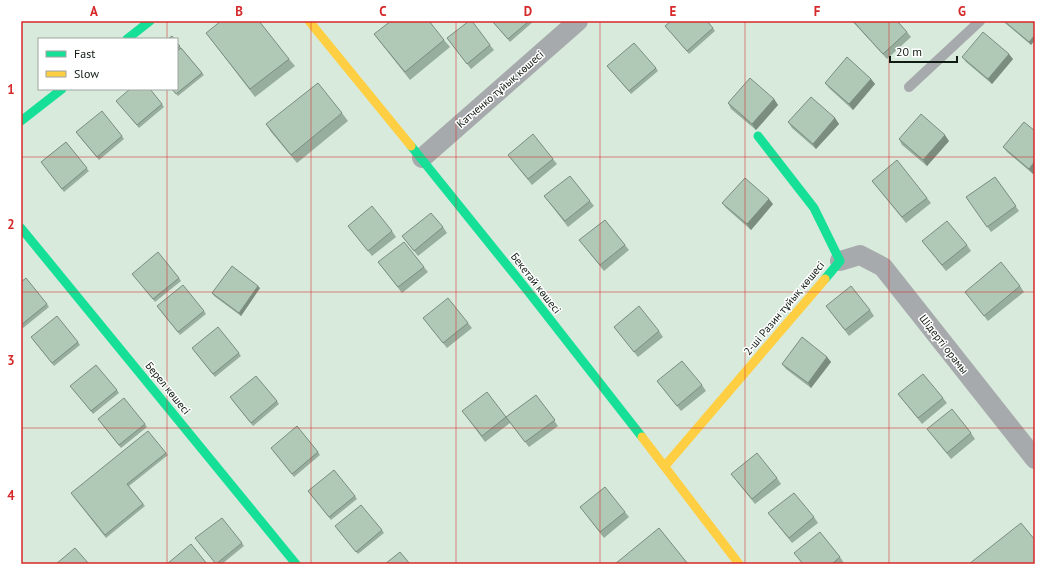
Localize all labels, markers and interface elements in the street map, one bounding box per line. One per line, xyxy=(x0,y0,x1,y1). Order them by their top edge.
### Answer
text: A xyxy=(90,3,98,20)
text: B xyxy=(235,3,243,20)
text: C xyxy=(379,3,387,20)
text: D xyxy=(524,3,532,20)
text: E xyxy=(670,3,677,20)
text: F xyxy=(814,3,821,20)
text: G xyxy=(958,3,966,20)
legend xyxy=(38,38,178,90)
scale bar xyxy=(890,38,957,64)
text: 20 m xyxy=(896,44,922,59)
text: Fast xyxy=(74,46,95,61)
street label: Катченко тұйық көшесі xyxy=(453,47,547,131)
text: Slow xyxy=(74,66,99,81)
text: 1 xyxy=(7,81,15,98)
text: 2 xyxy=(7,216,15,233)
street label: Бекетай көшесі xyxy=(508,250,564,316)
street label: 2-ші Разин тұйық көшесі xyxy=(741,258,828,358)
street label: Шідерті орамы xyxy=(916,311,972,377)
text: 3 xyxy=(7,352,15,369)
street label: Берел көшесі xyxy=(142,359,194,417)
text: 4 xyxy=(7,487,15,504)

